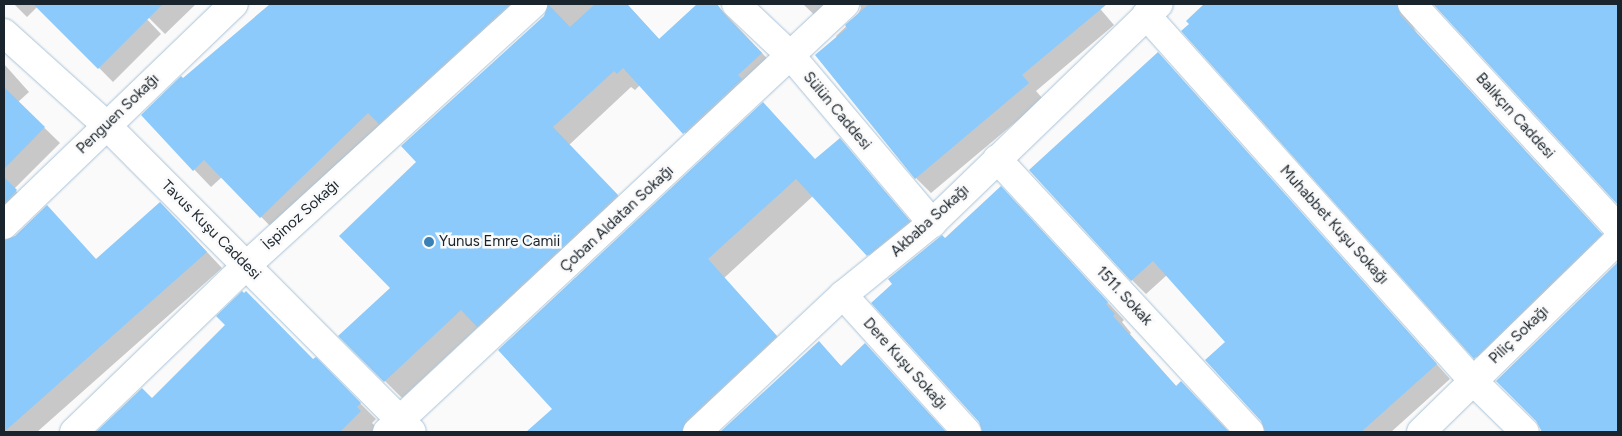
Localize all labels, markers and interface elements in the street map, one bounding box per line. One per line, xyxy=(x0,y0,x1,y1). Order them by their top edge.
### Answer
street label: Sülün Caddesi xyxy=(799,68,875,154)
street label: Balıkçın Caddesi xyxy=(1472,69,1558,163)
street label: Penguen Sokağı xyxy=(73,70,163,158)
street label: Çoban Aldatan Sokağı xyxy=(557,162,677,276)
street label: Muhabbet Kuşu Sokağı xyxy=(1276,162,1392,288)
street label: İspinoz Sokağı xyxy=(259,176,343,254)
street label: Tavus Kuşu Caddesi xyxy=(158,177,264,283)
street label: Akbaba Sokağı xyxy=(887,181,973,261)
place label: Yunus Emre Camii xyxy=(439,233,560,251)
marker: Yunus Emre Camii xyxy=(423,236,435,248)
street label: 1511. Sokak xyxy=(1092,263,1156,329)
street label: Piliç Sokağı xyxy=(1486,302,1552,368)
street label: Dere Kuşu Sokağı xyxy=(859,314,951,414)

